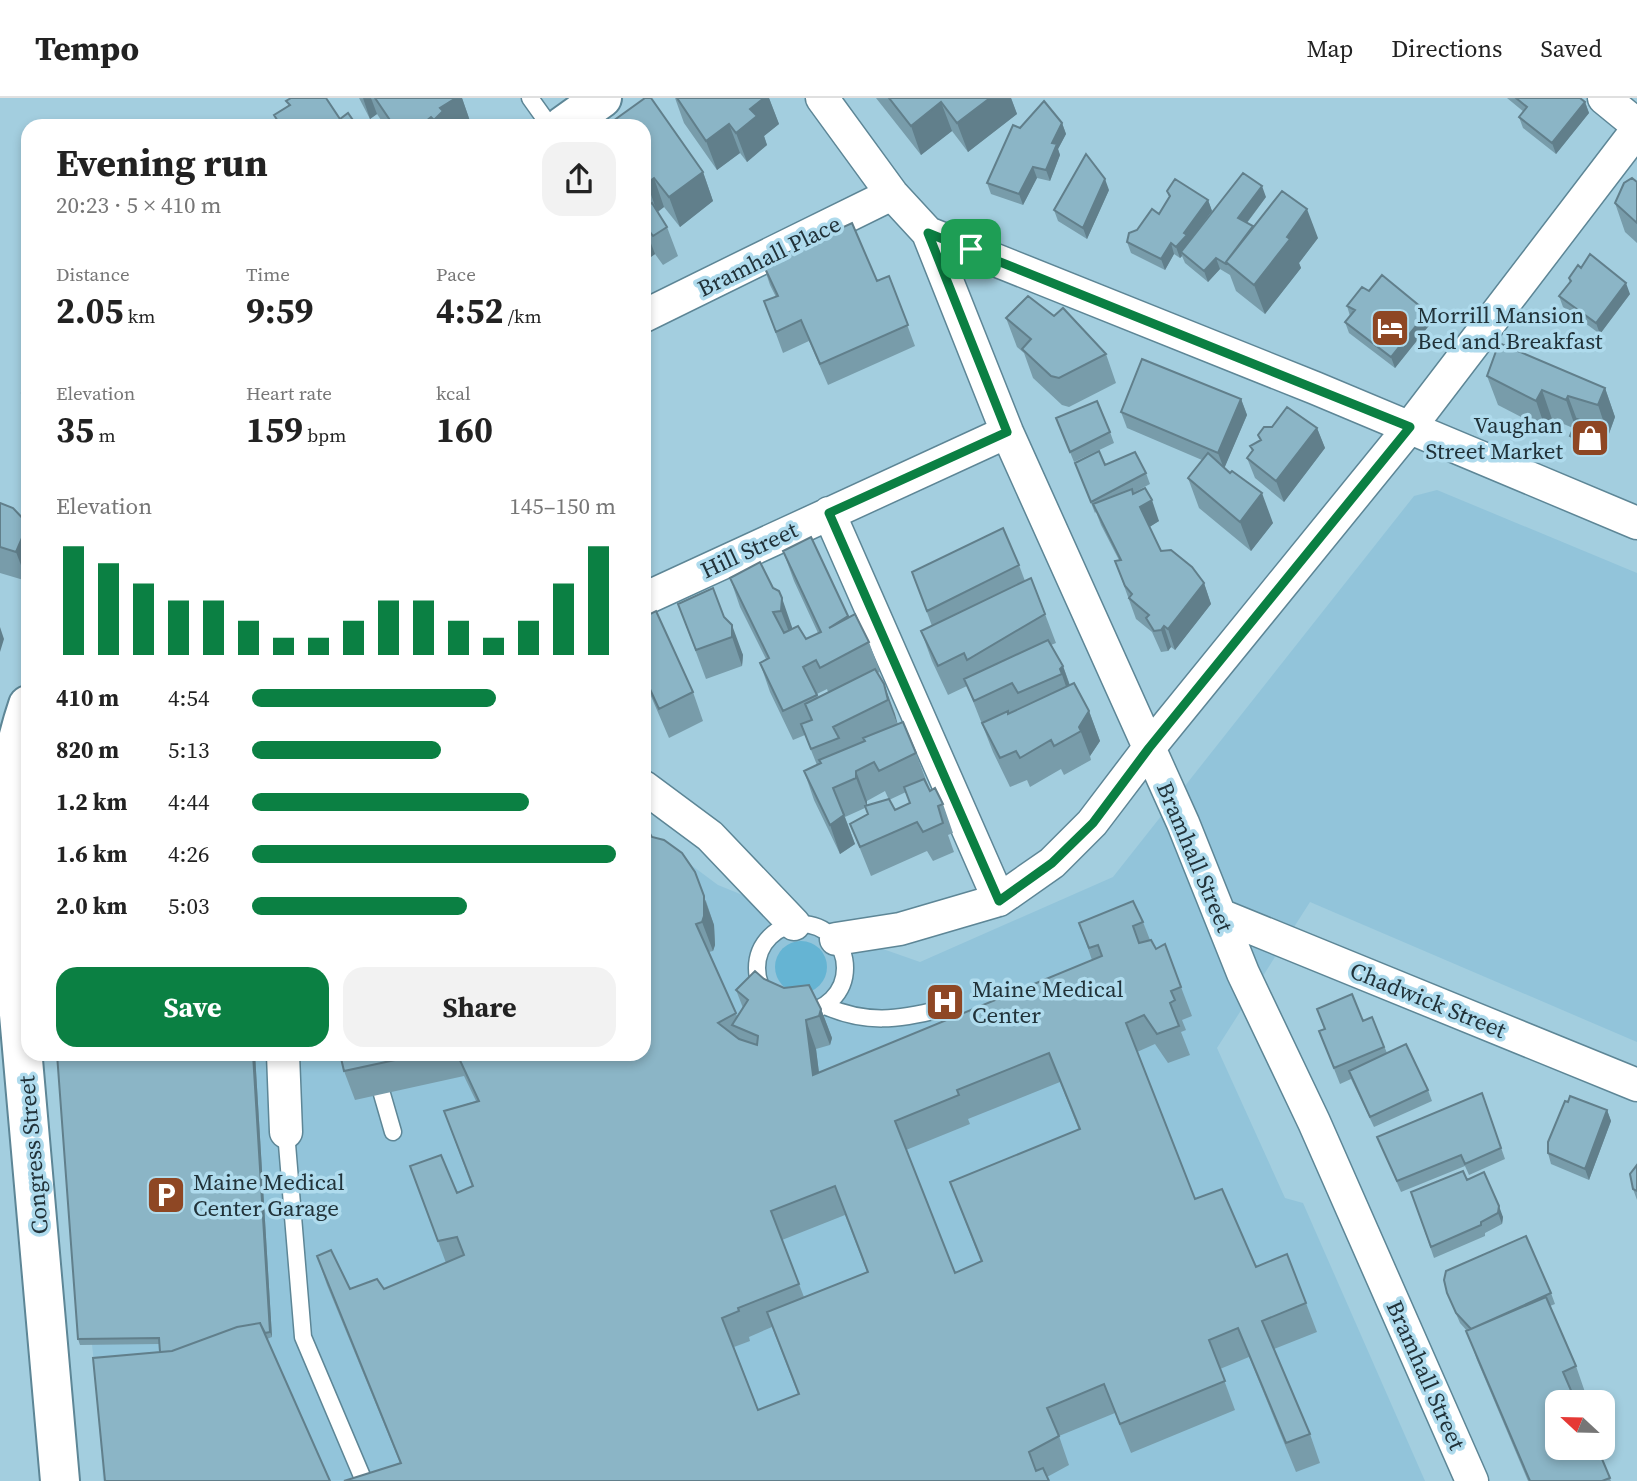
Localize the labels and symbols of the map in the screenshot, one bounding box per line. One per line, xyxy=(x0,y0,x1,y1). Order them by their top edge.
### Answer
street label: Bramhall Place xyxy=(692,207,846,305)
pin xyxy=(941,219,1001,279)
place label: Morrill Mansion Bed and Breakfast xyxy=(1417,299,1603,357)
hotel icon: Morrill Mansion Bed and Breakfast xyxy=(1369,307,1411,349)
place label: Vaughan Street Market xyxy=(1426,409,1564,467)
shop icon: Vaughan Street Market xyxy=(1569,417,1611,459)
street label: Hill Street xyxy=(695,513,803,586)
street label: Bramhall Street xyxy=(1149,777,1241,938)
street label: Chadwick Street xyxy=(1345,954,1511,1046)
place label: Maine Medical Center xyxy=(972,973,1124,1031)
hospital icon: Maine Medical Center xyxy=(924,981,966,1023)
street label: Congress Street xyxy=(10,1074,56,1236)
place label: Maine Medical Center Garage xyxy=(193,1166,345,1224)
parking icon: Maine Medical Center Garage xyxy=(145,1174,187,1216)
street label: Bramhall Street xyxy=(1379,1295,1473,1455)
north arrow xyxy=(1545,1390,1615,1460)

